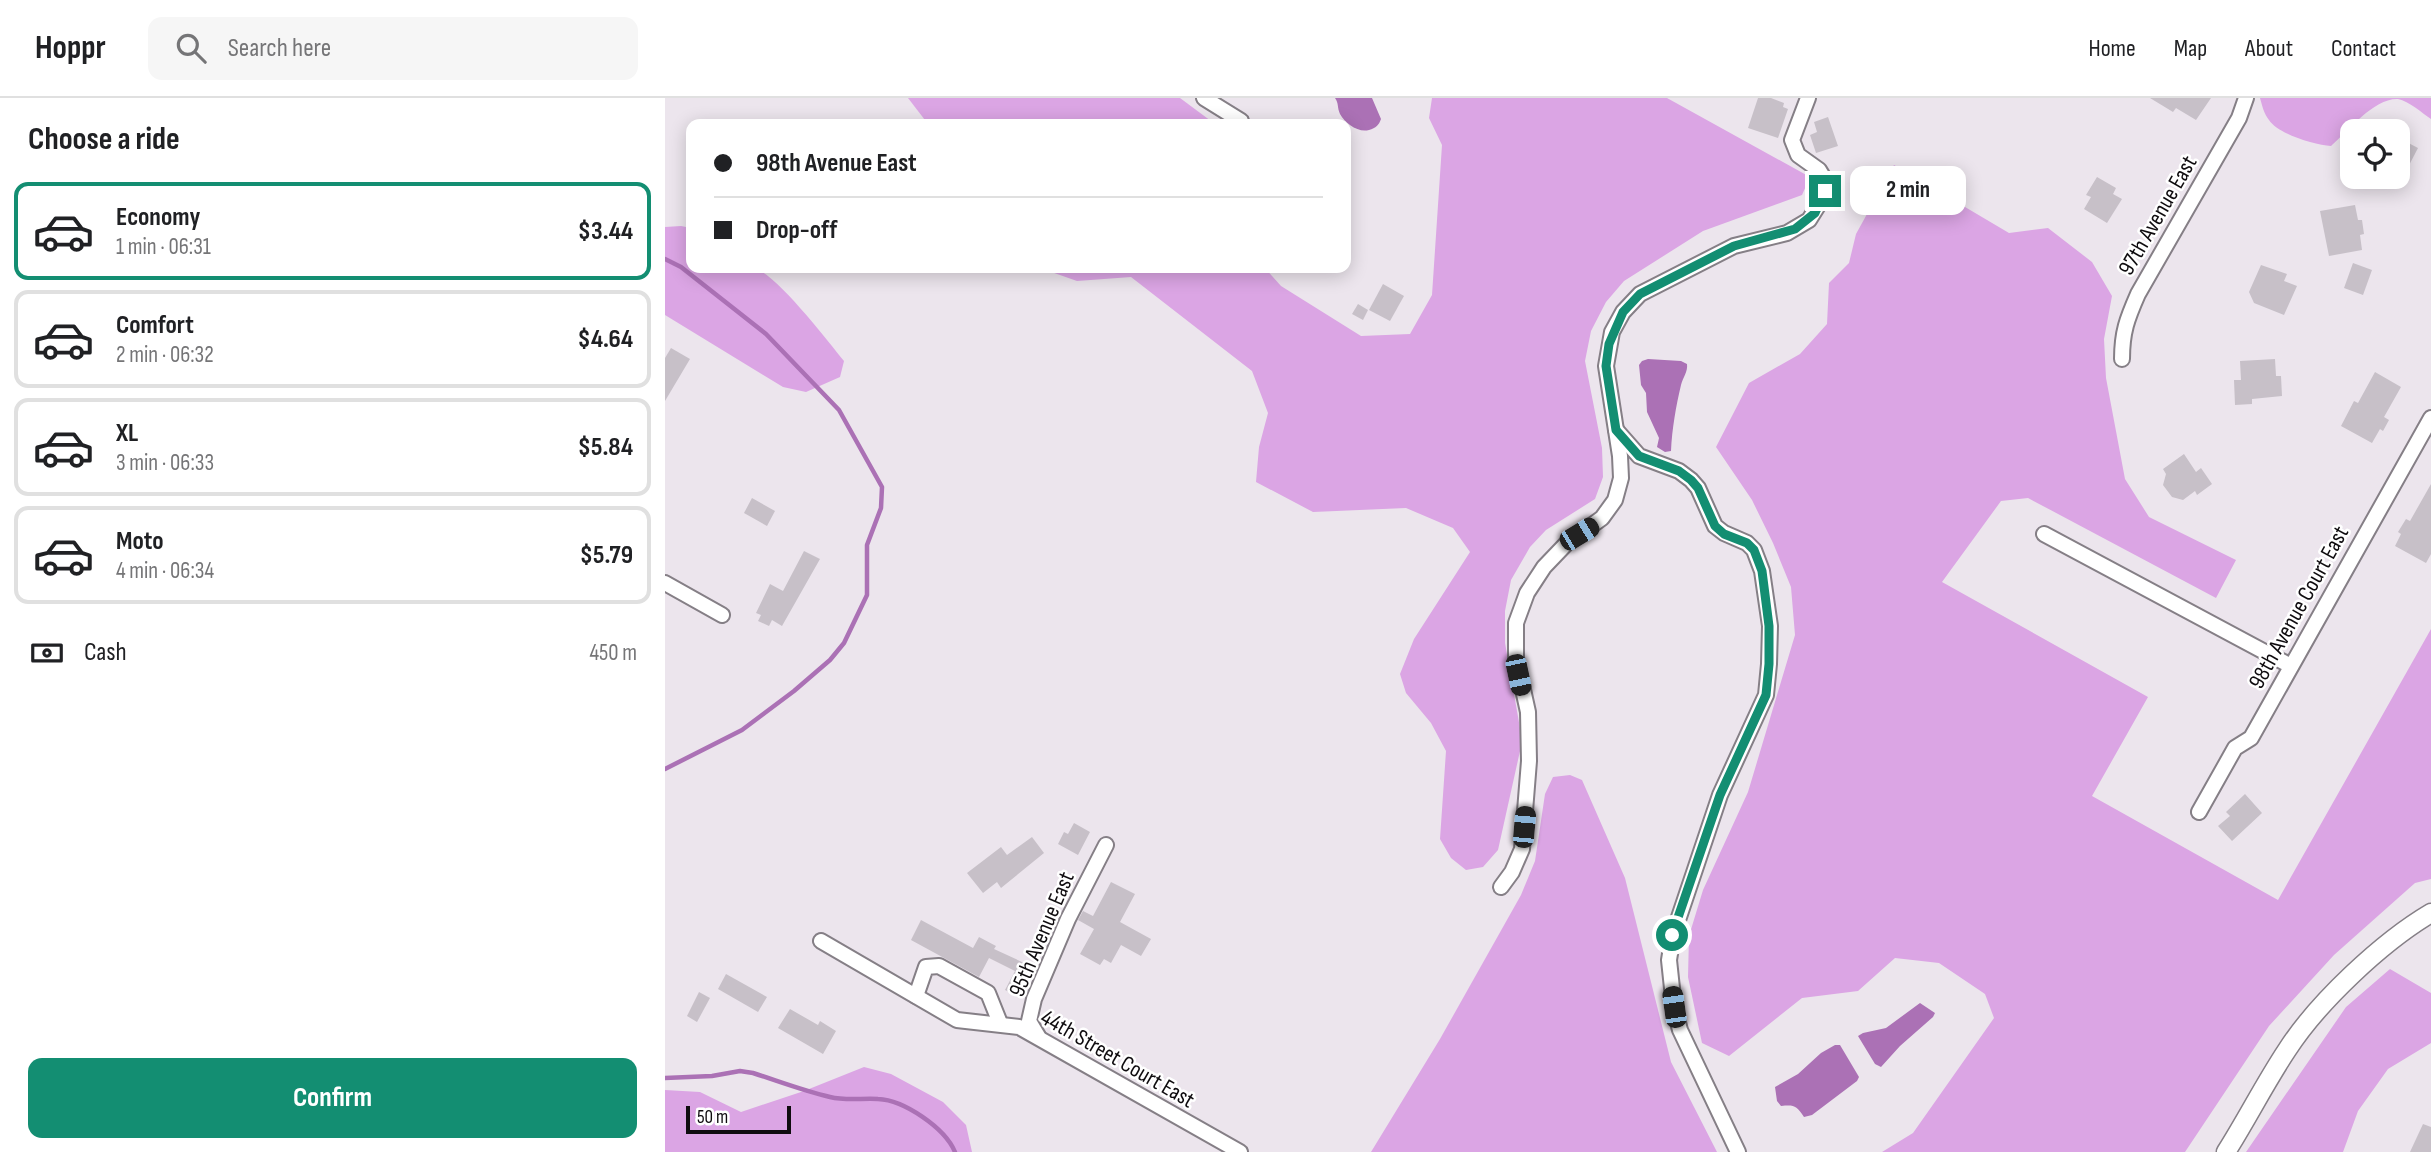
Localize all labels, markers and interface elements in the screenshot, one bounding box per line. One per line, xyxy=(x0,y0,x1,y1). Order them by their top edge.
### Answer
search box xyxy=(148,17,638,80)
text: Hoppr xyxy=(35,28,106,68)
icon: search xyxy=(172,29,210,67)
text: Search here xyxy=(228,33,331,64)
text: Home xyxy=(2088,34,2136,63)
text: Map xyxy=(2174,34,2207,63)
text: About xyxy=(2245,34,2293,63)
text: Contact xyxy=(2331,34,2396,63)
map controls xyxy=(2340,119,2410,189)
button: locate xyxy=(2340,119,2410,189)
text: Choose a ride xyxy=(28,120,180,159)
text: 98th Avenue East xyxy=(756,148,917,179)
street label: 97th Avenue East xyxy=(2112,151,2203,280)
callout: 2 min xyxy=(1849,166,1965,216)
route end xyxy=(1809,175,1841,207)
text: 2 min xyxy=(1886,176,1930,204)
icon: car xyxy=(32,200,95,263)
text: Economy xyxy=(116,202,200,233)
text: Drop-off xyxy=(756,215,837,246)
text: $3.44 xyxy=(578,216,633,247)
text: 1 min · 06:31 xyxy=(116,233,211,261)
icon: car xyxy=(32,308,95,371)
text: Comfort xyxy=(116,310,194,341)
text: $4.64 xyxy=(578,324,633,355)
text: 2 min · 06:32 xyxy=(116,341,214,369)
icon: car xyxy=(32,416,95,479)
text: XL xyxy=(116,418,138,449)
text: $5.84 xyxy=(578,432,633,463)
text: 3 min · 06:33 xyxy=(116,449,214,477)
car xyxy=(1556,514,1603,554)
street label: 98th Avenue Court East xyxy=(2243,521,2355,694)
icon: car xyxy=(32,524,95,587)
text: Moto xyxy=(116,526,164,557)
text: $5.79 xyxy=(580,540,633,571)
text: 4 min · 06:34 xyxy=(116,557,214,585)
icon: cash xyxy=(28,634,66,672)
text: Cash xyxy=(84,637,127,668)
text: 450 m xyxy=(589,639,637,667)
car xyxy=(1504,652,1533,698)
car xyxy=(1512,805,1537,849)
street label: 95th Avenue East xyxy=(1003,868,1081,1001)
route start xyxy=(1656,919,1688,951)
car xyxy=(1661,985,1688,1029)
street label: 44th Street Court East xyxy=(1036,1004,1199,1114)
button: Confirm xyxy=(28,1058,637,1138)
scale bar xyxy=(686,1103,791,1135)
text: 50 m xyxy=(697,1106,728,1129)

